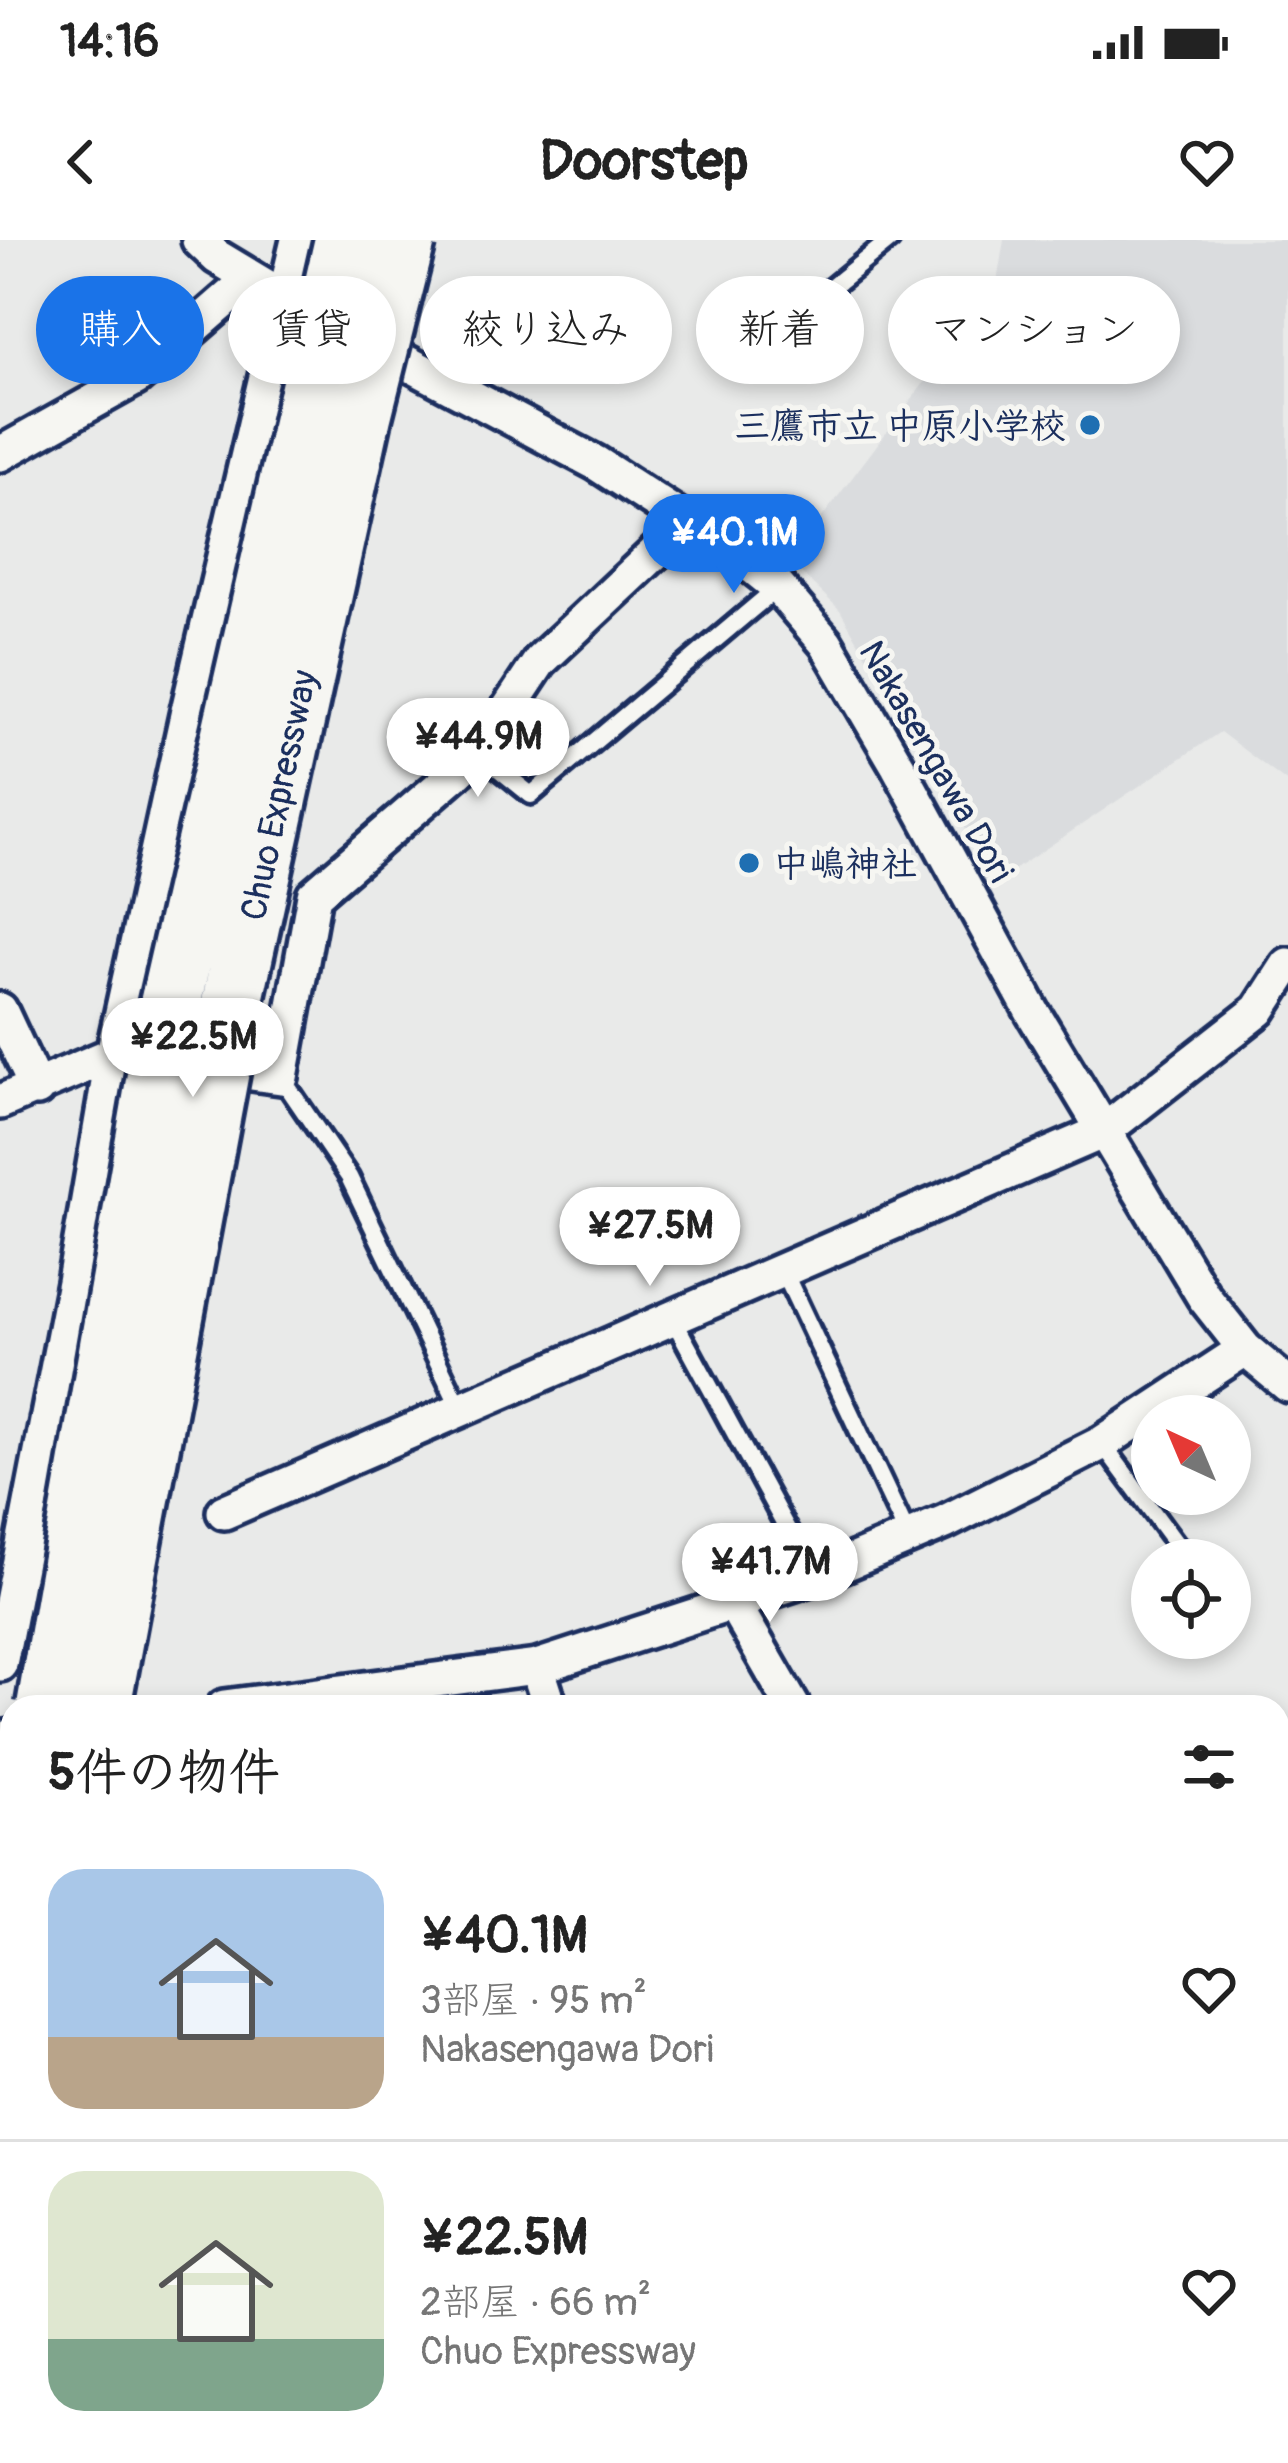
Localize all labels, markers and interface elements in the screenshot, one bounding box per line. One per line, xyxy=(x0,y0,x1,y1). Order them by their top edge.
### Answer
text: 14:16 xyxy=(60,14,160,70)
text: Doorstep xyxy=(539,128,749,196)
icon: back xyxy=(48,129,114,195)
icon: heart xyxy=(1174,129,1240,195)
chip: 購入 xyxy=(36,276,204,384)
chip: 賃貸 xyxy=(228,276,396,384)
chip: 絞り込み xyxy=(420,276,672,384)
chip: 新着 xyxy=(696,276,864,384)
chip: マンション xyxy=(888,276,1180,384)
place label: 三鷹市立 中原小学校 xyxy=(734,404,1066,449)
marker: 三鷹市立 中原小学校 xyxy=(1077,412,1103,438)
pin: ¥40.1M xyxy=(636,494,832,596)
text: ¥40.1M xyxy=(670,508,798,557)
street label: Nakasengawa Dori xyxy=(848,633,1023,890)
street label: Chuo Expressway xyxy=(231,666,328,925)
pin: ¥44.9M xyxy=(380,698,576,800)
text: ¥44.9M xyxy=(413,712,543,761)
place label: 中嶋神社 xyxy=(773,842,917,887)
marker: 中嶋神社 xyxy=(736,850,762,876)
pin: ¥22.5M xyxy=(95,998,291,1100)
text: ¥22.5M xyxy=(129,1012,257,1061)
pin: ¥27.5M xyxy=(552,1187,748,1289)
text: ¥27.5M xyxy=(586,1201,714,1250)
north arrow xyxy=(1131,1395,1251,1515)
map controls xyxy=(1131,1395,1251,1659)
pin: ¥41.7M xyxy=(672,1523,868,1625)
text: ¥41.7M xyxy=(709,1537,831,1586)
button: locate xyxy=(1131,1539,1251,1659)
icon: filters xyxy=(1176,1734,1242,1800)
text: 5件の物件 xyxy=(48,1741,280,1805)
text: ¥40.1M xyxy=(420,1904,588,1968)
icon: home xyxy=(144,1917,288,2061)
icon: heart xyxy=(1176,1956,1242,2022)
text: 3部屋 · 95 m² xyxy=(420,1976,647,2025)
text: Nakasengawa Dori xyxy=(420,2025,714,2074)
text: ¥22.5M xyxy=(420,2206,588,2270)
icon: home xyxy=(144,2219,288,2363)
icon: heart xyxy=(1176,2258,1242,2324)
text: 2部屋 · 66 m² xyxy=(420,2278,651,2327)
text: Chuo Expressway xyxy=(420,2327,696,2376)

